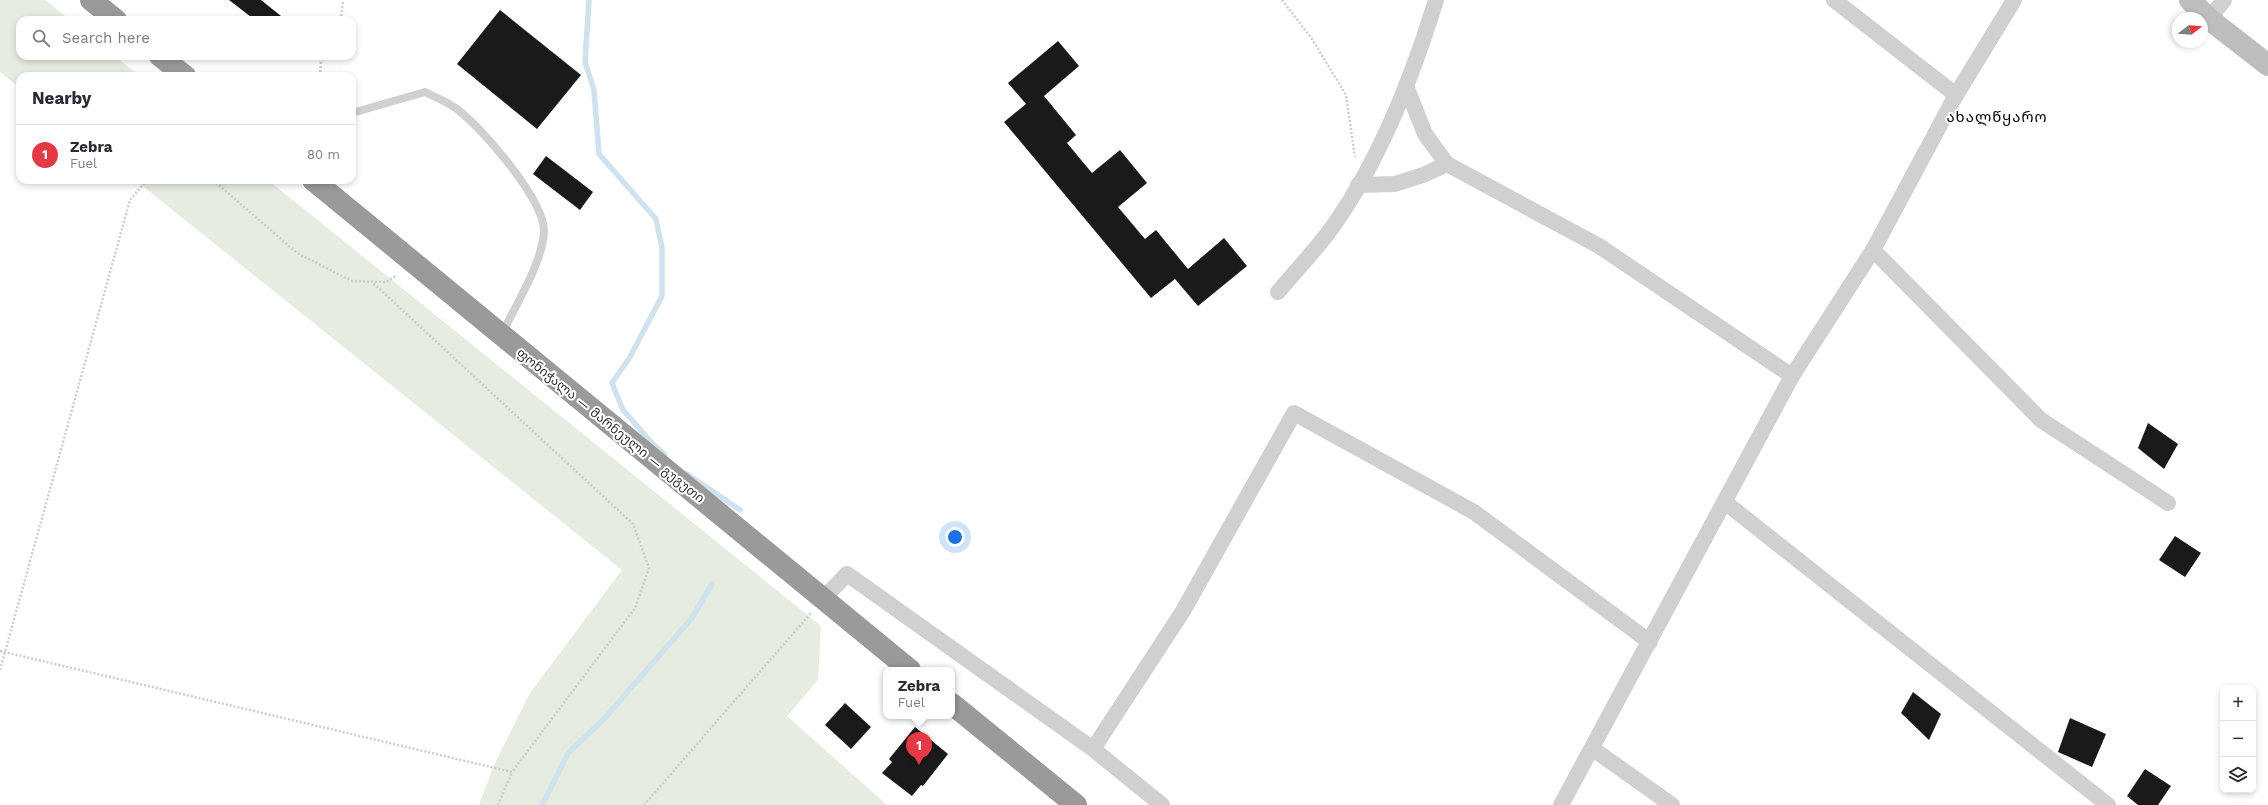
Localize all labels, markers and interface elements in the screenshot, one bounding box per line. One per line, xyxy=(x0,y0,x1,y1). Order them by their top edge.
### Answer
north arrow xyxy=(2172,12,2208,48)
search box xyxy=(16,16,356,60)
icon: search xyxy=(30,27,52,49)
text: Search here xyxy=(62,29,150,47)
text: Nearby xyxy=(32,88,91,108)
district label: ახალწყარო xyxy=(1946,108,2048,126)
text: Zebra xyxy=(70,138,113,156)
text: 1 xyxy=(42,147,48,162)
text: 80 m xyxy=(307,147,340,162)
text: Fuel xyxy=(70,156,97,171)
street label: ფონიჭალა — მარნეული — გუგუთი xyxy=(513,345,708,507)
your location xyxy=(945,527,965,547)
popup xyxy=(883,667,955,719)
text: Zebra xyxy=(898,677,940,695)
map controls xyxy=(2220,685,2256,793)
button: + xyxy=(2220,685,2256,721)
text: Fuel xyxy=(898,695,925,710)
button: − xyxy=(2220,721,2256,757)
pin: 1 xyxy=(906,732,932,765)
button: layers xyxy=(2220,757,2256,793)

